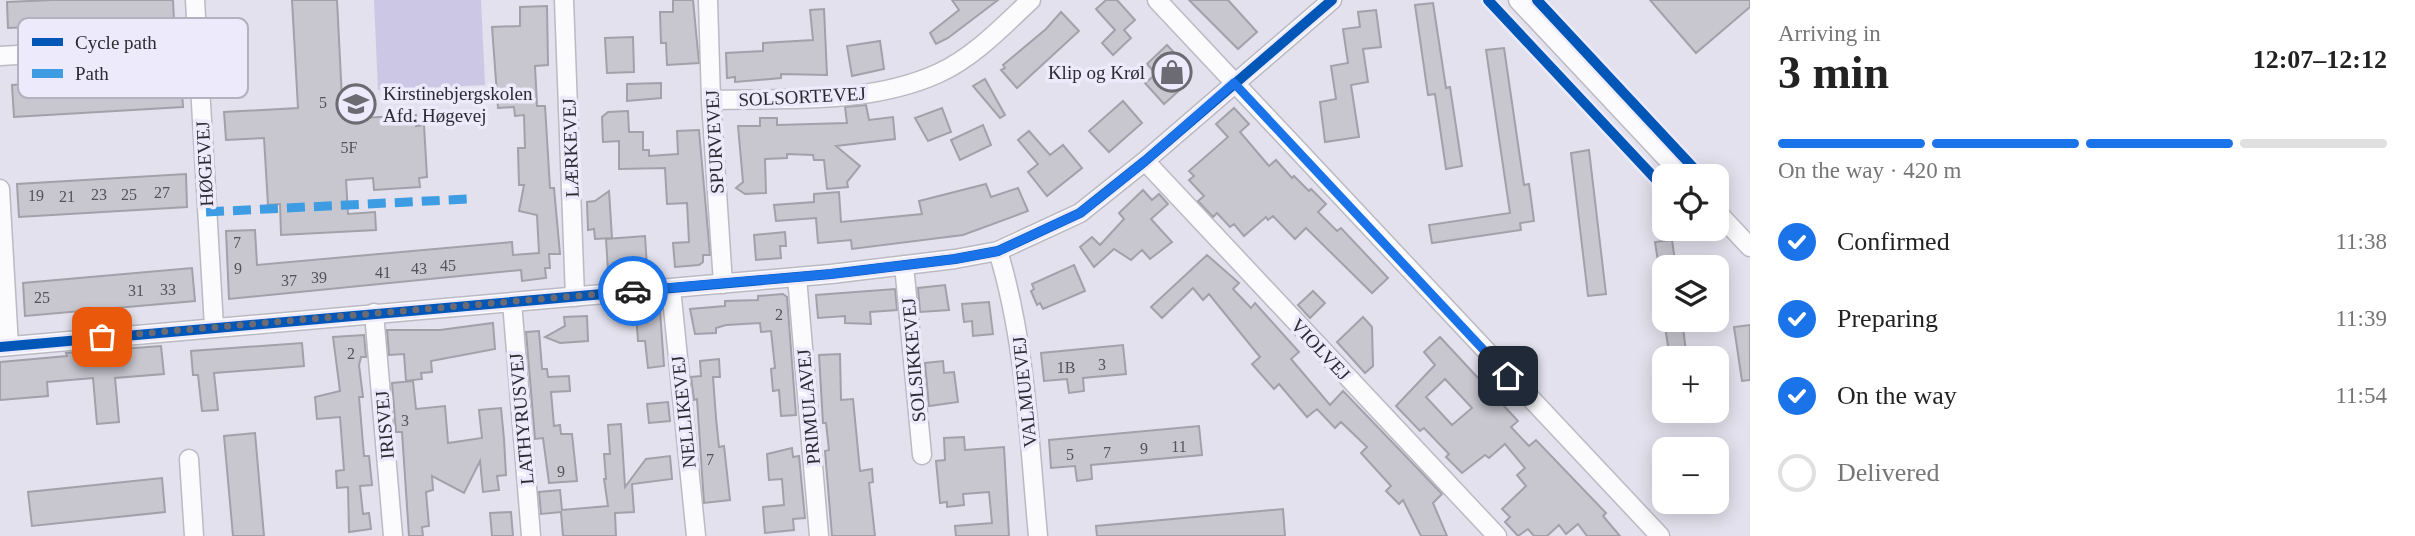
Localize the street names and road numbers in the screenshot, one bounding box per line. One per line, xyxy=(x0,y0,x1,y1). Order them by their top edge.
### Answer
street label: SOLSORTEVEJ xyxy=(738,83,866,110)
street label: SPURVEVEJ xyxy=(701,89,728,194)
street label: LÆRKEVEJ xyxy=(558,98,583,198)
street label: HØGEVEJ xyxy=(192,121,217,207)
street label: SOLSIKKEVEJ xyxy=(898,297,929,423)
street label: VIOLVEJ xyxy=(1287,314,1354,384)
street label: VALMUEVEJ xyxy=(1008,335,1041,449)
street label: PRIMULAVEJ xyxy=(793,348,824,466)
street label: LATHYRUSVEJ xyxy=(505,352,538,486)
street label: NELLIKEVEJ xyxy=(667,355,700,469)
street label: IRISVEJ xyxy=(371,390,398,460)

